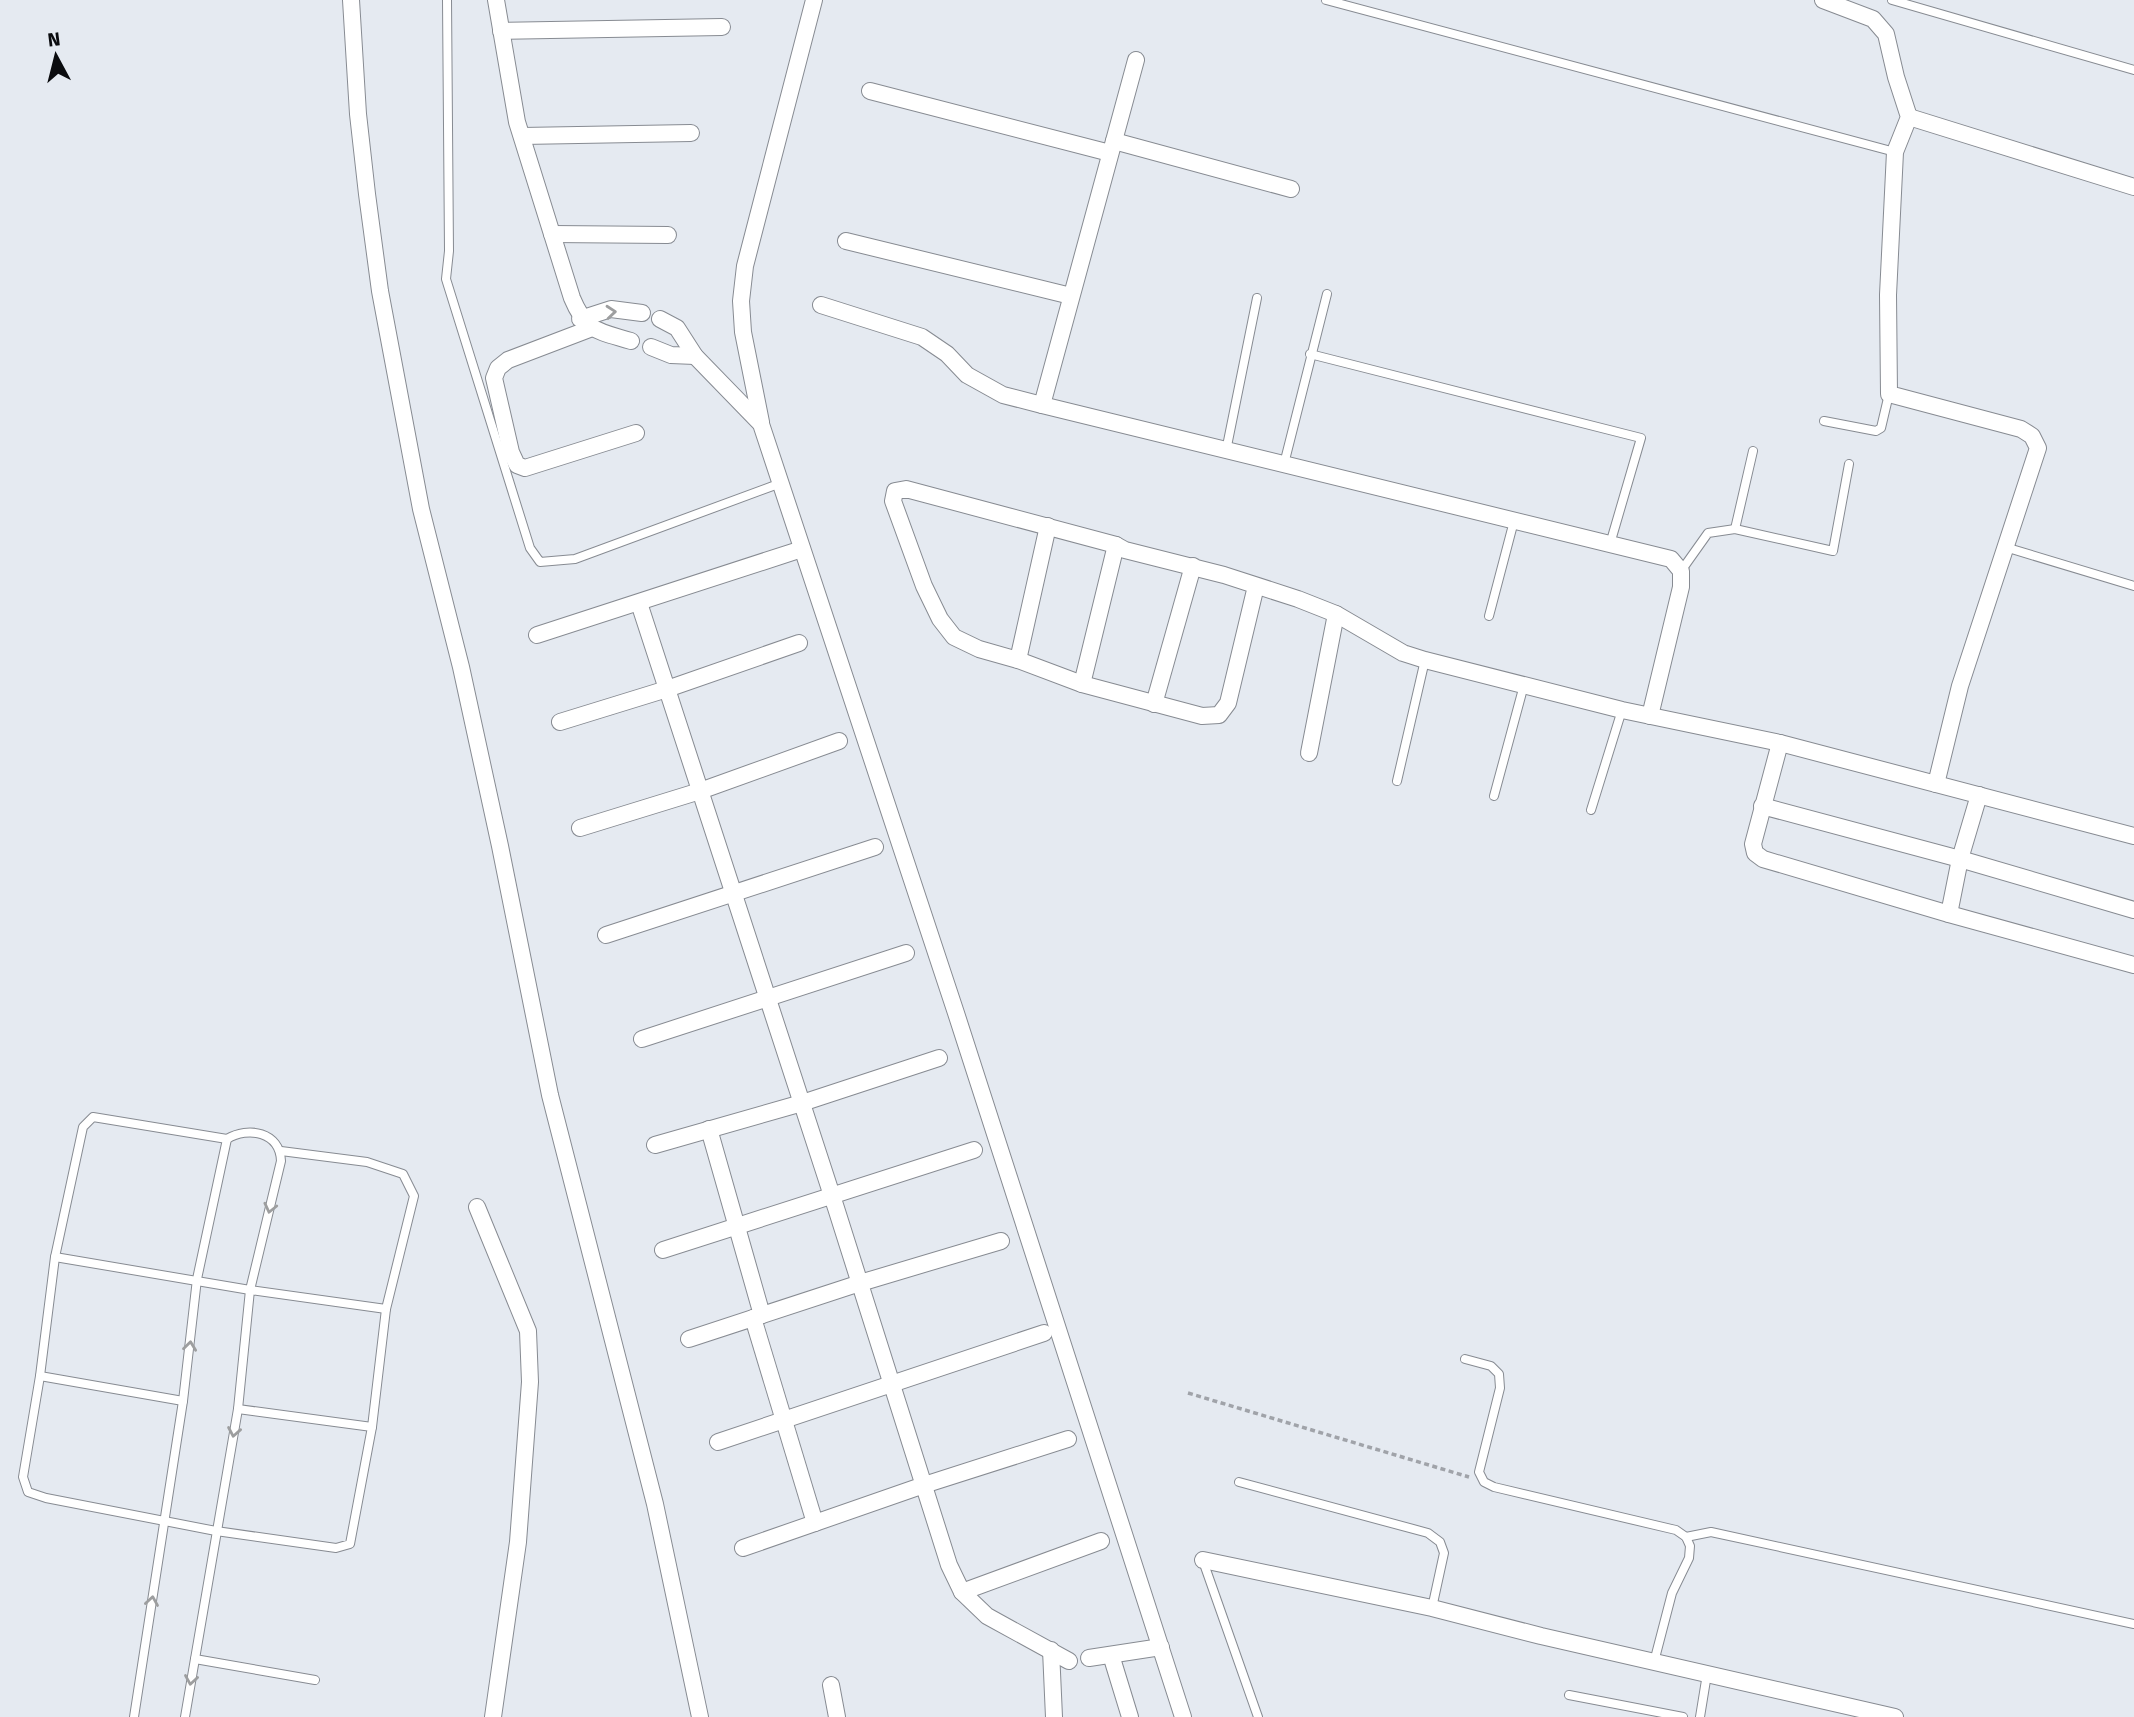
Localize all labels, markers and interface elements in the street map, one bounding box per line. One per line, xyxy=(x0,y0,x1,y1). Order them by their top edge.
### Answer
north arrow xyxy=(21,21,91,91)
text: N xyxy=(46,27,62,52)
one-way arrow xyxy=(605,304,616,319)
one-way arrow xyxy=(264,1202,278,1214)
one-way arrow xyxy=(182,1340,197,1352)
one-way arrow xyxy=(227,1426,242,1438)
one-way arrow xyxy=(144,1595,159,1607)
one-way arrow xyxy=(184,1674,199,1686)

